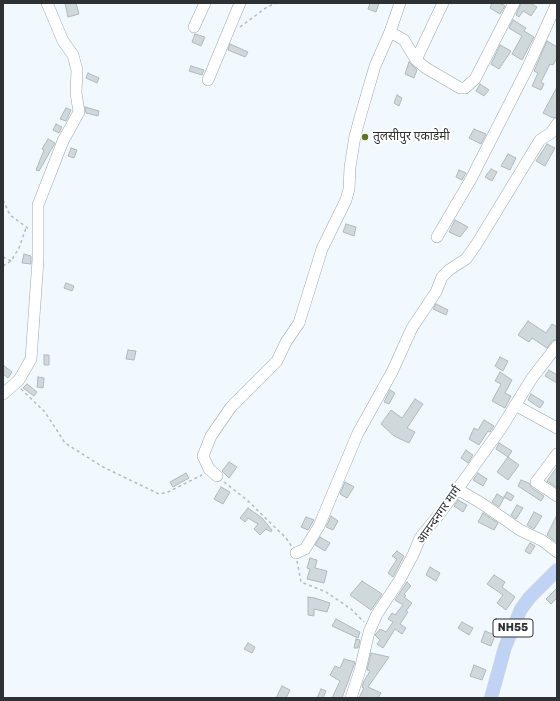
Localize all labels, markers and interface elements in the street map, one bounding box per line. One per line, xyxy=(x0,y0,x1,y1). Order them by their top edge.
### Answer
place label: तुलसीपुर एकाडेमी xyxy=(373,130,450,144)
marker: तुलसीपुर एकाडेमी xyxy=(360,132,370,142)
street label: आनन्दनगर मार्ग xyxy=(414,483,464,547)
road number: NH55 xyxy=(493,619,533,637)

